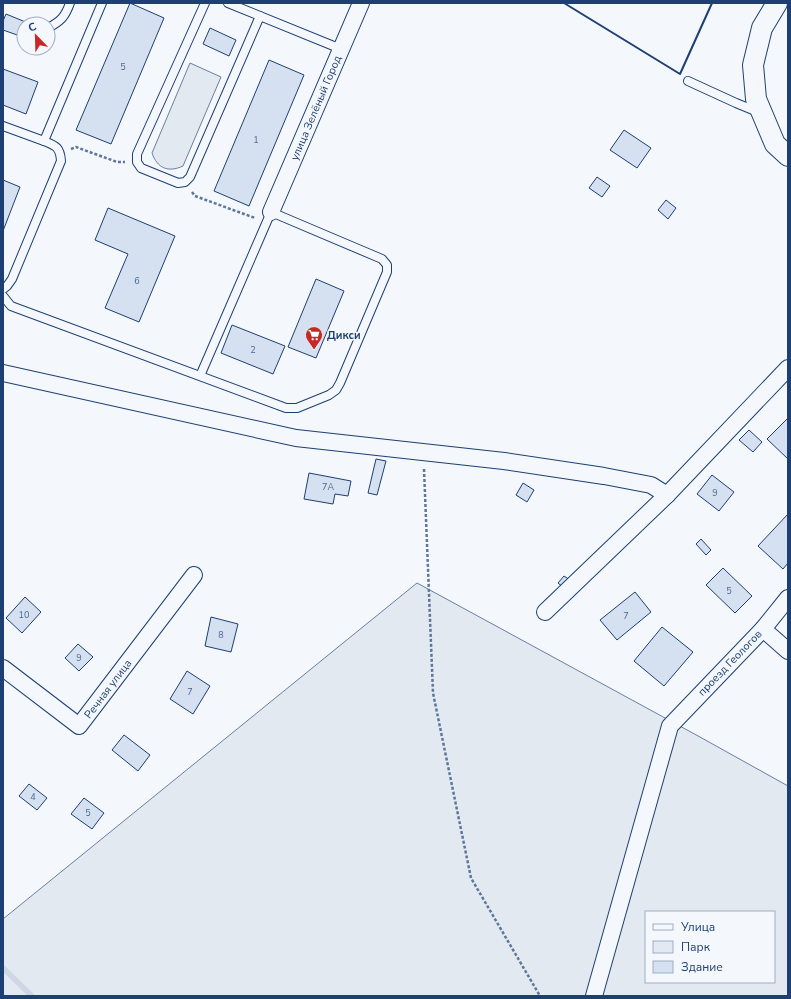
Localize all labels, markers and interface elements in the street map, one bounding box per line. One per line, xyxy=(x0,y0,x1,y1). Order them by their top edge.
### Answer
north arrow xyxy=(16,16,56,56)
text: С xyxy=(26,19,39,36)
street label: улица Зелёный Город xyxy=(287,53,345,163)
house number: 5 xyxy=(120,61,126,73)
house number: 1 xyxy=(253,134,259,146)
house number: 6 xyxy=(134,275,140,287)
supermarket icon: Дикси xyxy=(304,325,324,350)
place label: Дикси xyxy=(327,328,361,343)
house number: 2 xyxy=(250,344,256,356)
house number: 7А xyxy=(322,481,334,493)
house number: 9 xyxy=(712,487,718,499)
house number: 5 xyxy=(726,585,732,597)
house number: 10 xyxy=(19,609,29,621)
house number: 7 xyxy=(623,610,629,622)
street label: проезд Геологов xyxy=(695,627,765,699)
house number: 8 xyxy=(218,629,224,641)
house number: 9 xyxy=(76,652,82,664)
street label: Речная улица xyxy=(81,656,135,722)
house number: 7 xyxy=(187,686,193,698)
house number: 4 xyxy=(30,791,36,803)
house number: 5 xyxy=(85,807,91,819)
legend xyxy=(645,911,775,983)
text: Улица xyxy=(680,919,715,935)
text: Парк xyxy=(681,939,711,955)
text: Здание xyxy=(681,959,723,975)

